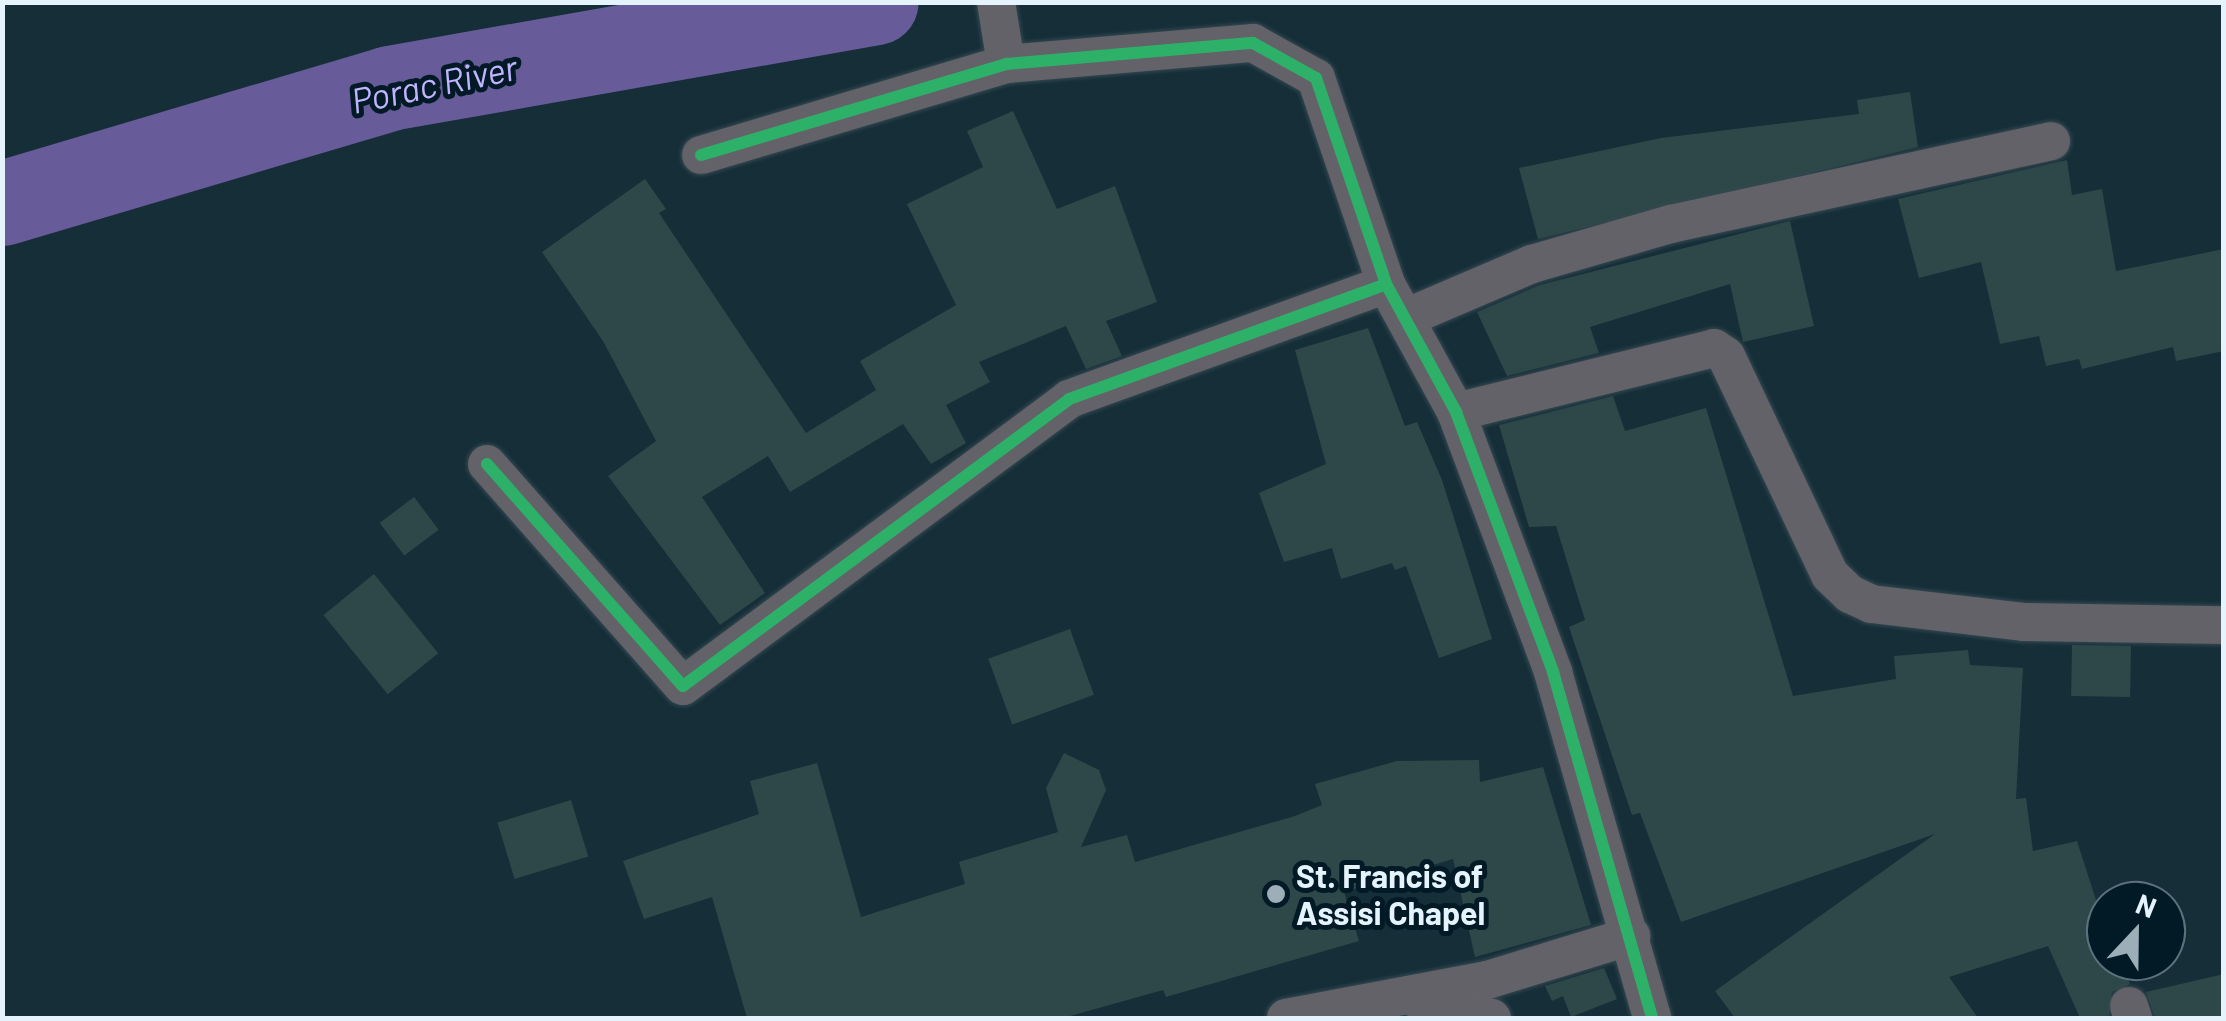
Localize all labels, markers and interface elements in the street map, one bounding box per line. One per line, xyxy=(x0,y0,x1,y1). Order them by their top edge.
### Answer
water label: Porac River xyxy=(347,45,521,121)
place label: St. Francis of Assisi Chapel xyxy=(1296,857,1485,932)
north arrow xyxy=(2086,881,2186,981)
marker: St. Francis of Assisi Chapel xyxy=(1265,883,1287,905)
text: N xyxy=(2131,886,2161,924)

